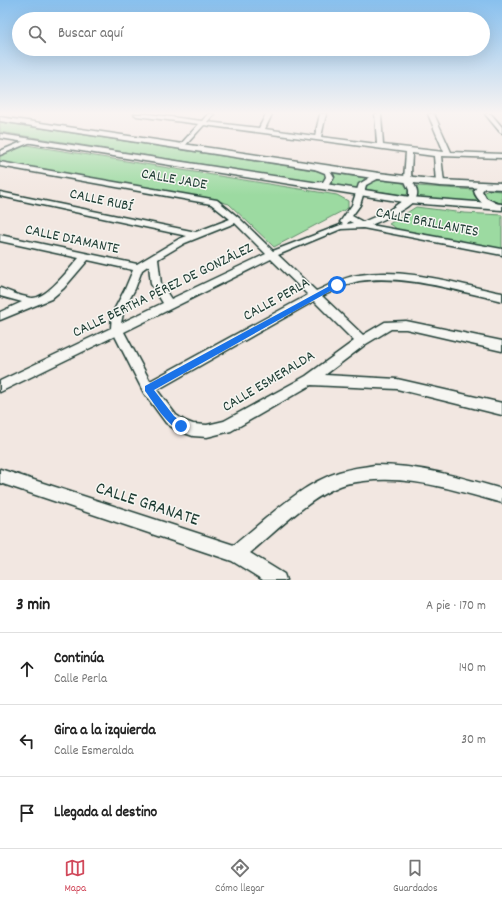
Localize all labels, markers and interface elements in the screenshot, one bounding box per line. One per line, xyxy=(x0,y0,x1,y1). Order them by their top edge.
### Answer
search box xyxy=(12,12,490,56)
icon: search xyxy=(26,23,48,45)
text: Buscar aquí xyxy=(58,23,123,45)
street label: CALLE JADE xyxy=(139,163,209,197)
street label: CALLE RUBÍ xyxy=(67,184,135,219)
street label: CALLE BRILLANTES xyxy=(374,202,480,244)
street label: CALLE DIAMANTE xyxy=(23,219,121,261)
street label: CALLE BERTHA PÉREZ DE GONZÁLEZ xyxy=(69,238,257,344)
street label: CALLE PERLA xyxy=(240,273,314,327)
route start xyxy=(328,276,346,294)
street label: CALLE ESMERALDA xyxy=(218,346,320,418)
route end xyxy=(172,417,190,435)
street label: CALLE GRANATE xyxy=(92,476,202,534)
text: 3 min xyxy=(16,594,50,618)
text: A pie · 170 m xyxy=(426,597,486,616)
text: Continúa xyxy=(54,648,104,670)
icon: ahead xyxy=(16,658,38,680)
text: 140 m xyxy=(459,659,486,678)
text: Calle Perla xyxy=(54,670,107,689)
text: Gira a la izquierda xyxy=(54,720,155,742)
icon: left xyxy=(16,730,38,752)
text: 30 m xyxy=(461,731,486,750)
text: Calle Esmeralda xyxy=(54,742,134,761)
icon: arrive xyxy=(16,802,38,824)
text: Llegada al destino xyxy=(54,802,157,824)
tab: Mapa xyxy=(64,857,86,897)
tab: Cómo llegar xyxy=(215,857,264,897)
tab: Guardados xyxy=(393,857,438,897)

